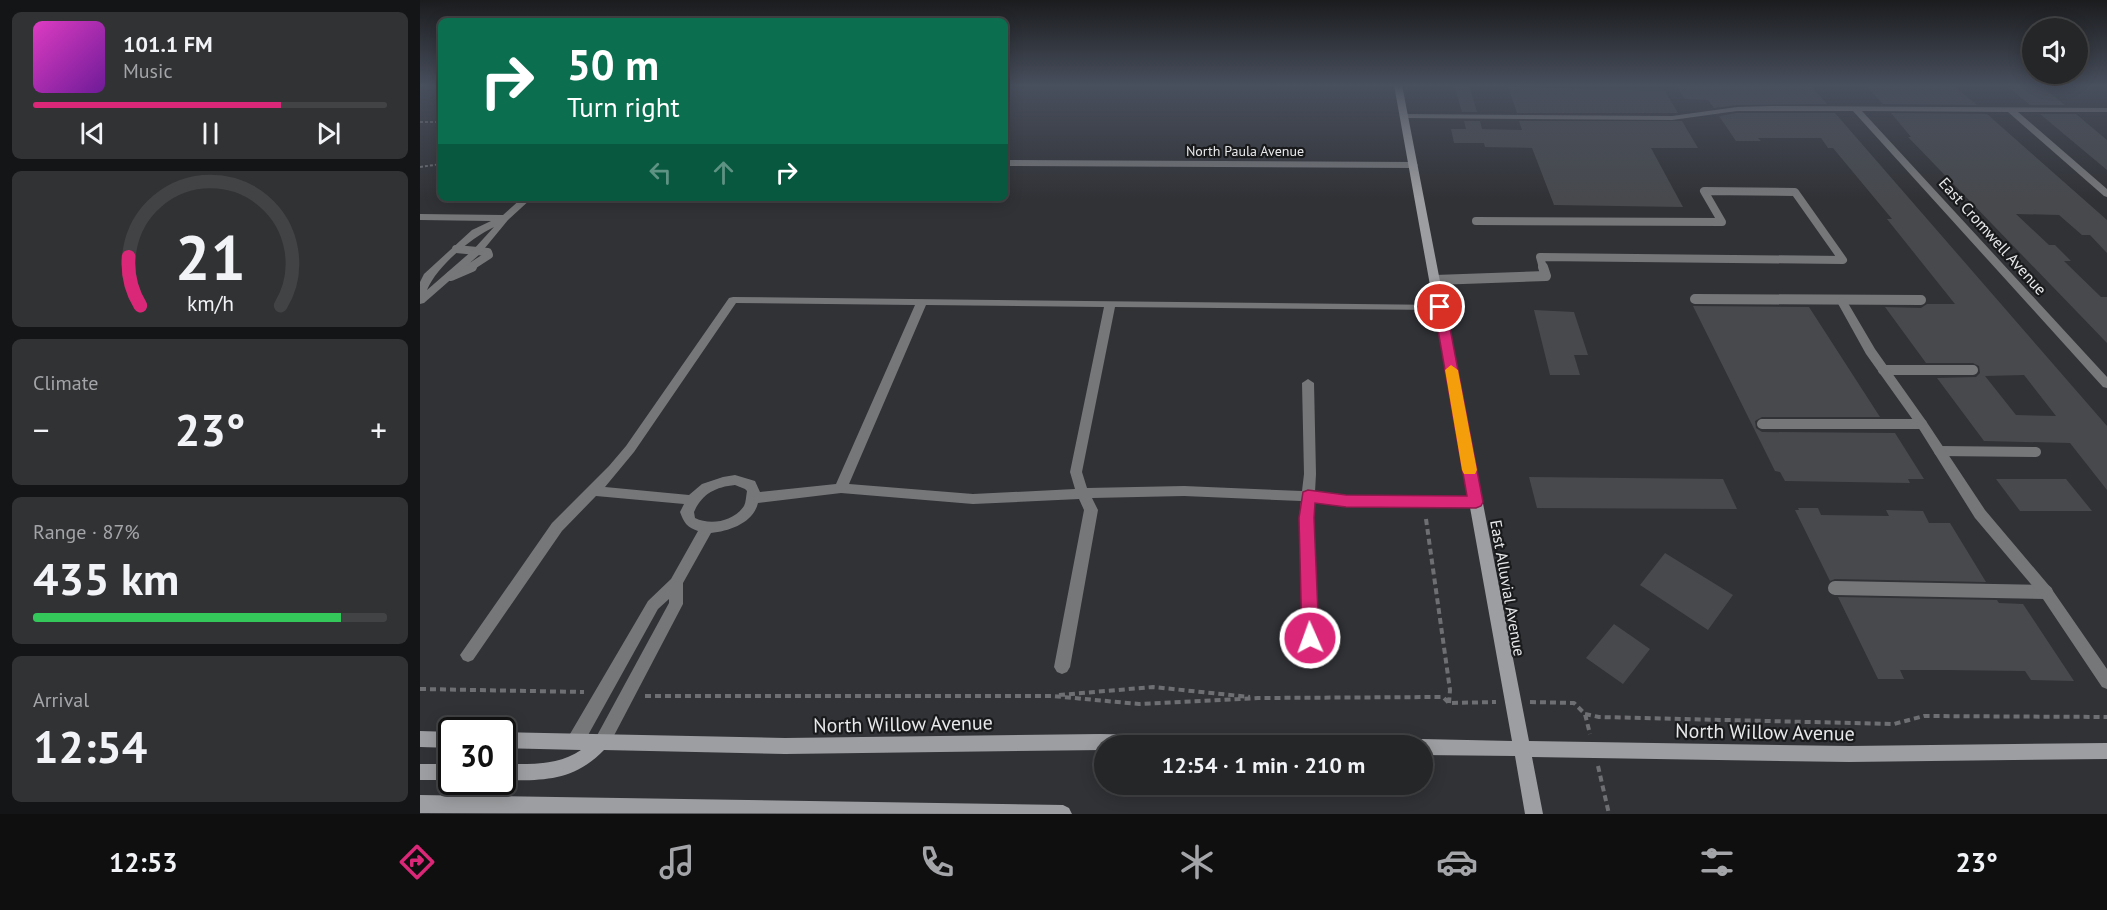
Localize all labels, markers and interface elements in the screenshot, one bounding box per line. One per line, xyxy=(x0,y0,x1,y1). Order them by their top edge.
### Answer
map controls xyxy=(2022,18,2088,84)
button: sound xyxy=(2022,18,2088,84)
text: 101.1 FM xyxy=(123,30,213,58)
text: 50 m xyxy=(567,37,659,92)
icon: right xyxy=(468,42,546,120)
text: Music xyxy=(123,58,172,84)
text: Turn right xyxy=(567,90,680,124)
icon: previous xyxy=(76,117,109,150)
icon: pause xyxy=(194,117,227,150)
icon: next xyxy=(312,117,345,150)
street label: North Paula Avenue xyxy=(1186,142,1304,160)
icon: left xyxy=(644,156,677,189)
icon: ahead xyxy=(707,156,740,189)
icon: right xyxy=(770,156,803,189)
street label: East Cromwell Avenue xyxy=(1935,173,2051,299)
text: 21 xyxy=(175,216,245,297)
pin xyxy=(1414,281,1465,332)
text: km/h xyxy=(186,289,233,317)
icon: arrive xyxy=(1423,290,1456,323)
text: Climate xyxy=(33,370,99,396)
text: 23° xyxy=(175,400,245,458)
text: − xyxy=(33,408,50,451)
text: + xyxy=(370,408,387,451)
street label: East Alluvial Avenue xyxy=(1486,518,1530,658)
text: Range · 87% xyxy=(33,519,140,545)
text: 435 km xyxy=(33,549,179,607)
position arrow xyxy=(1278,606,1342,670)
text: Arrival xyxy=(33,687,89,713)
street label: North Willow Avenue xyxy=(813,709,993,739)
text: 12:54 xyxy=(33,717,147,775)
speed limit sign: 30 xyxy=(438,717,516,795)
street label: North Willow Avenue xyxy=(1675,717,1855,747)
text: 12:54 · 1 min · 210 m xyxy=(1162,751,1365,779)
icon: directions xyxy=(396,841,438,883)
icon: music xyxy=(656,841,698,883)
icon: phone xyxy=(916,841,958,883)
icon: climate xyxy=(1176,841,1218,883)
icon: car xyxy=(1436,841,1478,883)
icon: filters xyxy=(1696,841,1738,883)
text: 12:53 xyxy=(109,845,178,879)
text: 23° xyxy=(1956,845,1998,879)

